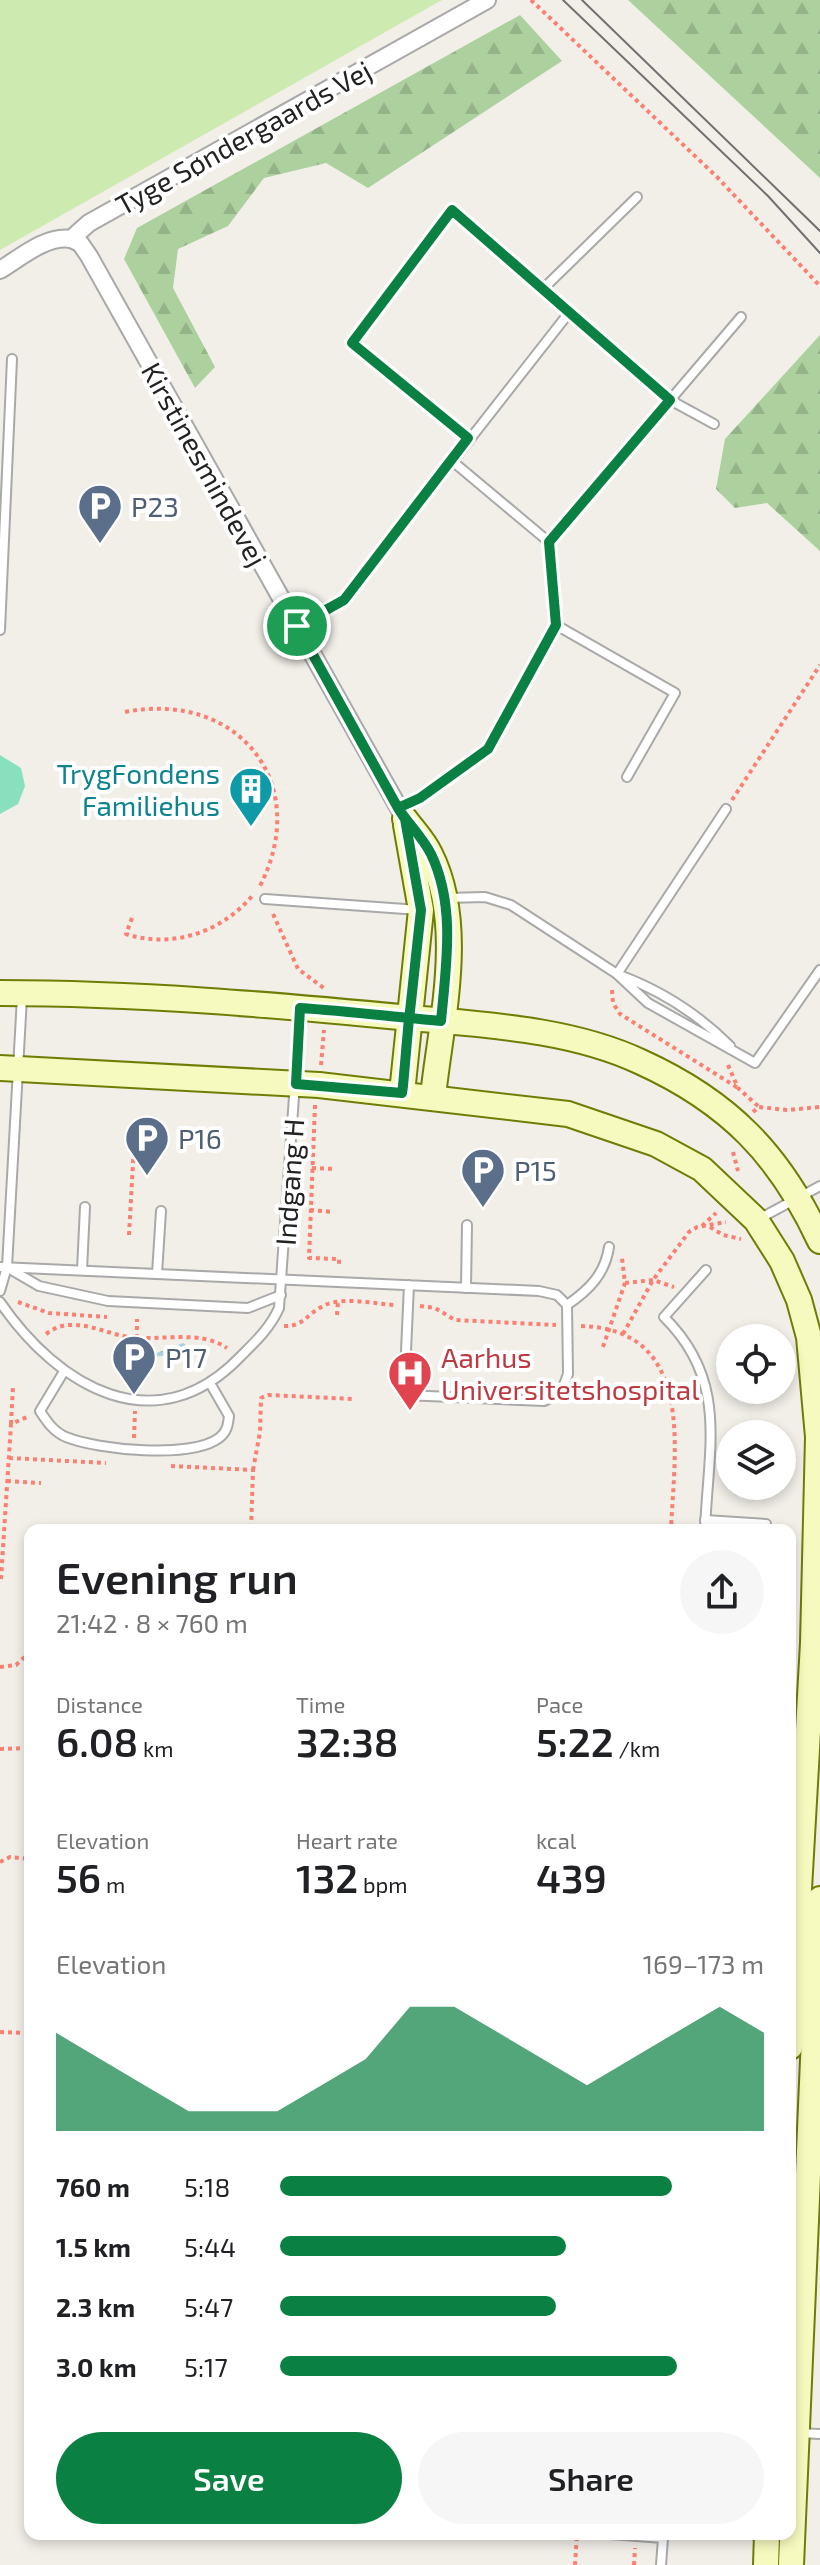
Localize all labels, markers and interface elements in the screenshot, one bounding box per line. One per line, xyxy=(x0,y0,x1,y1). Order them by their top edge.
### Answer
street label: Tyge Søndergaards Vej xyxy=(109,53,377,221)
street label: Kirstinesmindevej xyxy=(135,356,275,572)
parking icon: P23 xyxy=(76,482,124,545)
place label: P23 xyxy=(131,489,179,523)
pin xyxy=(263,592,331,660)
icon: arrive xyxy=(275,604,319,648)
place label: TrygFondens Familiehus xyxy=(56,756,220,822)
building icon: TrygFondens Familiehus xyxy=(227,765,275,828)
parking icon: P16 xyxy=(123,1114,171,1177)
street label: Indgang H xyxy=(268,1117,310,1247)
place label: P16 xyxy=(178,1121,222,1155)
parking icon: P15 xyxy=(459,1146,507,1209)
place label: P15 xyxy=(514,1153,557,1187)
map controls xyxy=(716,1324,796,1500)
button: locate xyxy=(716,1324,796,1404)
parking icon: P17 xyxy=(110,1333,158,1396)
place label: P17 xyxy=(165,1340,207,1374)
place label: Aarhus Universitetshospital xyxy=(441,1340,700,1406)
hospital icon: Aarhus Universitetshospital xyxy=(386,1349,434,1412)
button: layers xyxy=(716,1420,796,1500)
text: Evening run xyxy=(56,1550,298,1603)
button: share xyxy=(680,1550,764,1634)
text: 21:42 · 8 × 760 m xyxy=(56,1607,248,1638)
text: Distance xyxy=(56,1691,143,1717)
text: Time xyxy=(296,1691,345,1717)
text: Pace xyxy=(536,1691,583,1717)
text: 6.08 xyxy=(56,1717,138,1765)
text: 32:38 xyxy=(296,1717,398,1765)
text: 5:22 xyxy=(536,1717,614,1765)
text: km xyxy=(138,1735,174,1761)
text: /km xyxy=(614,1735,660,1761)
text: Elevation xyxy=(56,1827,149,1853)
text: Heart rate xyxy=(296,1827,398,1853)
text: kcal xyxy=(536,1827,576,1853)
text: 56 xyxy=(56,1853,101,1901)
text: 132 xyxy=(296,1853,358,1901)
text: 439 xyxy=(536,1853,607,1901)
text: m xyxy=(101,1871,125,1897)
text: bpm xyxy=(358,1871,408,1897)
text: Elevation xyxy=(56,1948,166,1979)
text: 169–173 m xyxy=(643,1948,764,1979)
text: 760 m xyxy=(56,2171,130,2202)
text: 5:18 xyxy=(184,2171,230,2202)
text: 1.5 km xyxy=(56,2231,131,2262)
text: 5:44 xyxy=(184,2231,236,2262)
text: 2.3 km xyxy=(56,2291,135,2322)
text: 5:47 xyxy=(184,2291,233,2322)
text: 3.0 km xyxy=(56,2351,137,2382)
text: 5:17 xyxy=(184,2351,228,2382)
button: Save xyxy=(56,2432,402,2524)
button: Share xyxy=(418,2432,764,2524)

